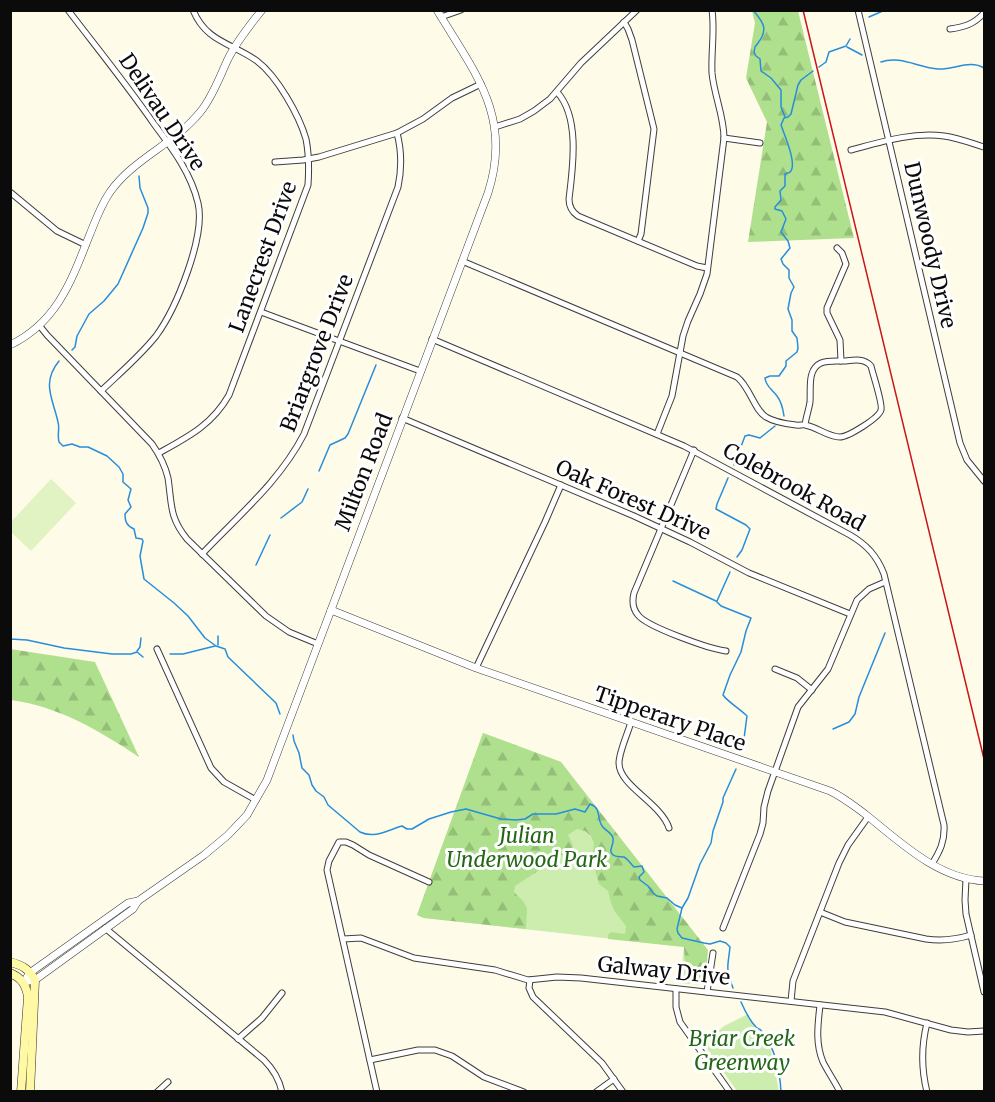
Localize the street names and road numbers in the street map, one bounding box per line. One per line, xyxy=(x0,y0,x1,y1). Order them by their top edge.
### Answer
street label: Delivau Drive xyxy=(113,48,212,176)
street label: Dunwoody Drive xyxy=(898,159,963,331)
street label: Lanecrest Drive xyxy=(223,178,302,336)
street label: Briargrove Drive xyxy=(274,270,359,435)
street label: Milton Road xyxy=(329,409,398,534)
street label: Colebrook Road xyxy=(718,436,870,537)
street label: Oak Forest Drive xyxy=(551,453,715,546)
street label: Tipperary Place xyxy=(591,680,750,757)
street label: Galway Drive xyxy=(596,950,732,991)

